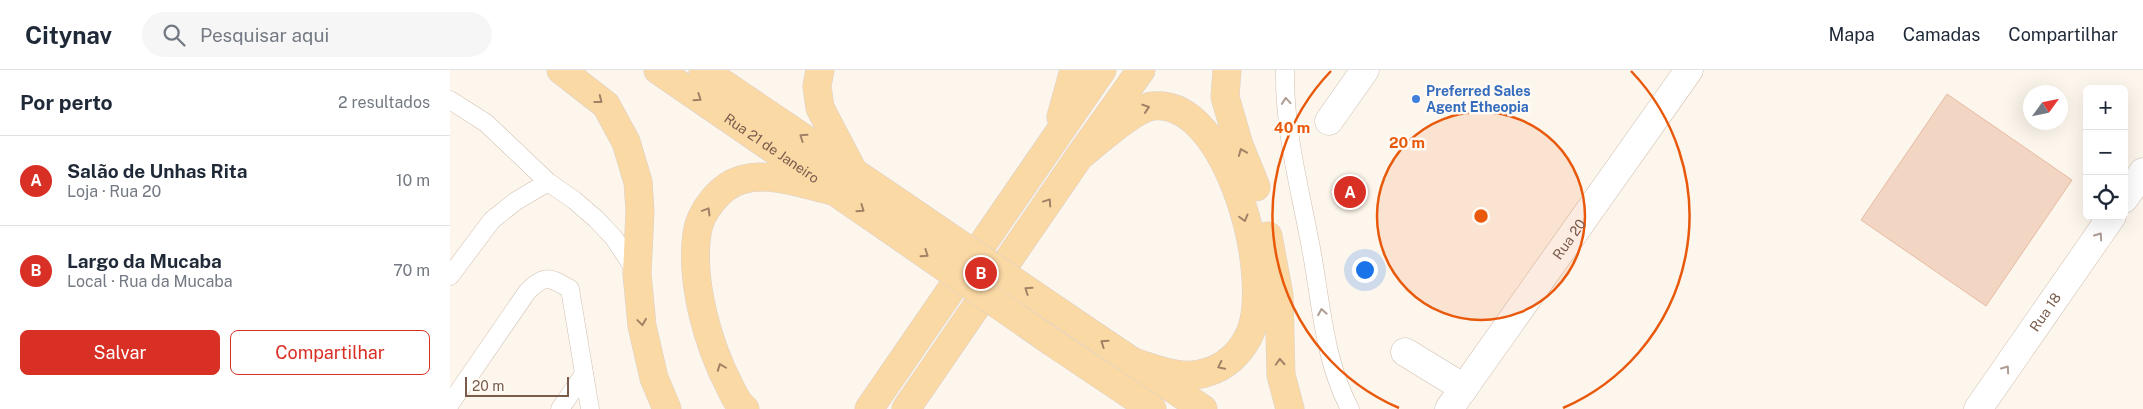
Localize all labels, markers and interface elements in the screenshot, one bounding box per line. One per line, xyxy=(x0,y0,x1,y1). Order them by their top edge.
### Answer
search box xyxy=(142,12,492,57)
text: Citynav xyxy=(25,21,112,49)
icon: search xyxy=(160,21,188,49)
text: Pesquisar aqui xyxy=(200,24,329,46)
text: Mapa xyxy=(1828,24,1875,45)
text: Camadas xyxy=(1903,24,1980,45)
text: Compartilhar xyxy=(2008,24,2118,45)
place label: Preferred Sales Agent Etheopia xyxy=(1426,83,1531,115)
north arrow xyxy=(2023,85,2068,130)
map controls xyxy=(2083,85,2128,220)
button: + xyxy=(2083,85,2128,130)
text: Por perto xyxy=(20,90,113,115)
one-way arrow xyxy=(692,92,702,101)
text: 2 resultados xyxy=(338,93,430,112)
marker: Preferred Sales Agent Etheopia xyxy=(1410,93,1422,105)
one-way arrow xyxy=(593,94,603,103)
one-way arrow xyxy=(1281,96,1292,104)
one-way arrow xyxy=(1142,104,1150,114)
street label: Rua 21 de Janeiro xyxy=(721,110,822,186)
text: 40 m xyxy=(1274,119,1310,136)
button: − xyxy=(2083,130,2128,175)
one-way arrow xyxy=(799,134,809,143)
text: 20 m xyxy=(1389,134,1425,151)
one-way arrow xyxy=(1238,148,1248,157)
text: Salão de Unhas Rita xyxy=(67,160,247,182)
text: A xyxy=(30,171,42,190)
text: 10 m xyxy=(396,171,430,190)
pin: A xyxy=(1334,173,1366,211)
button: locate xyxy=(2083,175,2128,220)
text: Loja · Rua 20 xyxy=(67,182,161,201)
one-way arrow xyxy=(1042,198,1051,208)
one-way arrow xyxy=(855,203,864,212)
one-way arrow xyxy=(700,207,710,216)
centre of rings xyxy=(1472,207,1490,225)
one-way arrow xyxy=(1238,213,1249,222)
street label: Rua 20 xyxy=(1549,216,1589,262)
one-way arrow xyxy=(2093,232,2102,241)
one-way arrow xyxy=(920,248,929,257)
text: Largo da Mucaba xyxy=(67,250,222,272)
pin: B xyxy=(965,254,997,292)
your location xyxy=(1352,257,1378,283)
text: B xyxy=(31,261,41,280)
text: 70 m xyxy=(393,261,430,280)
text: Local · Rua da Mucaba xyxy=(67,272,233,291)
one-way arrow xyxy=(1024,287,1033,296)
street label: Rua 18 xyxy=(2026,290,2064,334)
one-way arrow xyxy=(1317,308,1327,317)
one-way arrow xyxy=(636,319,647,327)
button: Salvar xyxy=(20,330,220,375)
button: Compartilhar xyxy=(230,330,430,375)
one-way arrow xyxy=(1100,340,1110,349)
one-way arrow xyxy=(1274,357,1285,365)
one-way arrow xyxy=(1217,360,1226,370)
one-way arrow xyxy=(717,363,727,372)
one-way arrow xyxy=(2000,365,2009,375)
scale bar xyxy=(465,374,569,397)
text: 20 m xyxy=(472,378,504,394)

